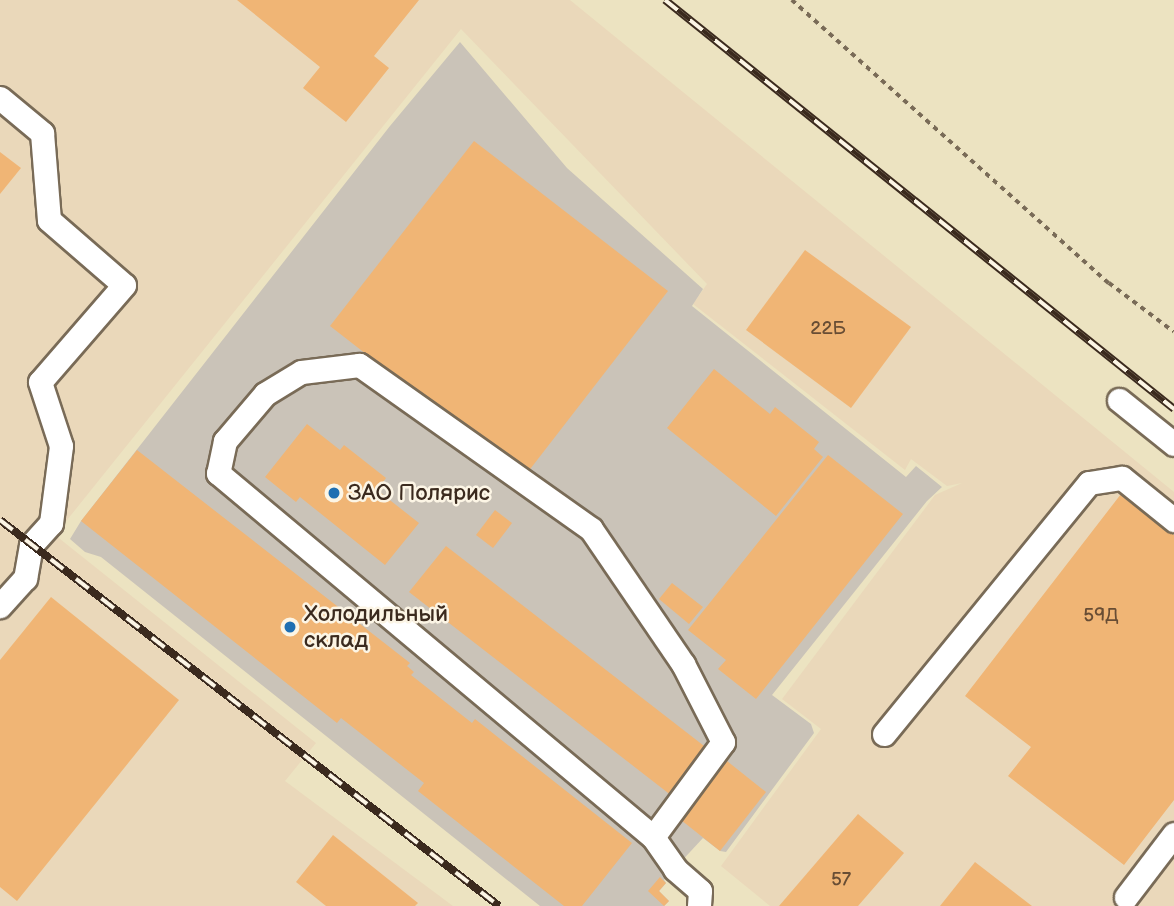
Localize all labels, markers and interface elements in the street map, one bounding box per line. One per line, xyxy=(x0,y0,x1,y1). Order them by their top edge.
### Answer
house number: 22Б xyxy=(810,318,846,340)
place label: ЗАО Полярис xyxy=(348,479,490,507)
marker: ЗАО Полярис xyxy=(326,485,342,501)
place label: Холодильный склад xyxy=(304,600,448,654)
house number: 59Д xyxy=(1083,605,1119,627)
marker: Холодильный склад xyxy=(282,619,298,635)
house number: 57 xyxy=(831,869,851,891)

